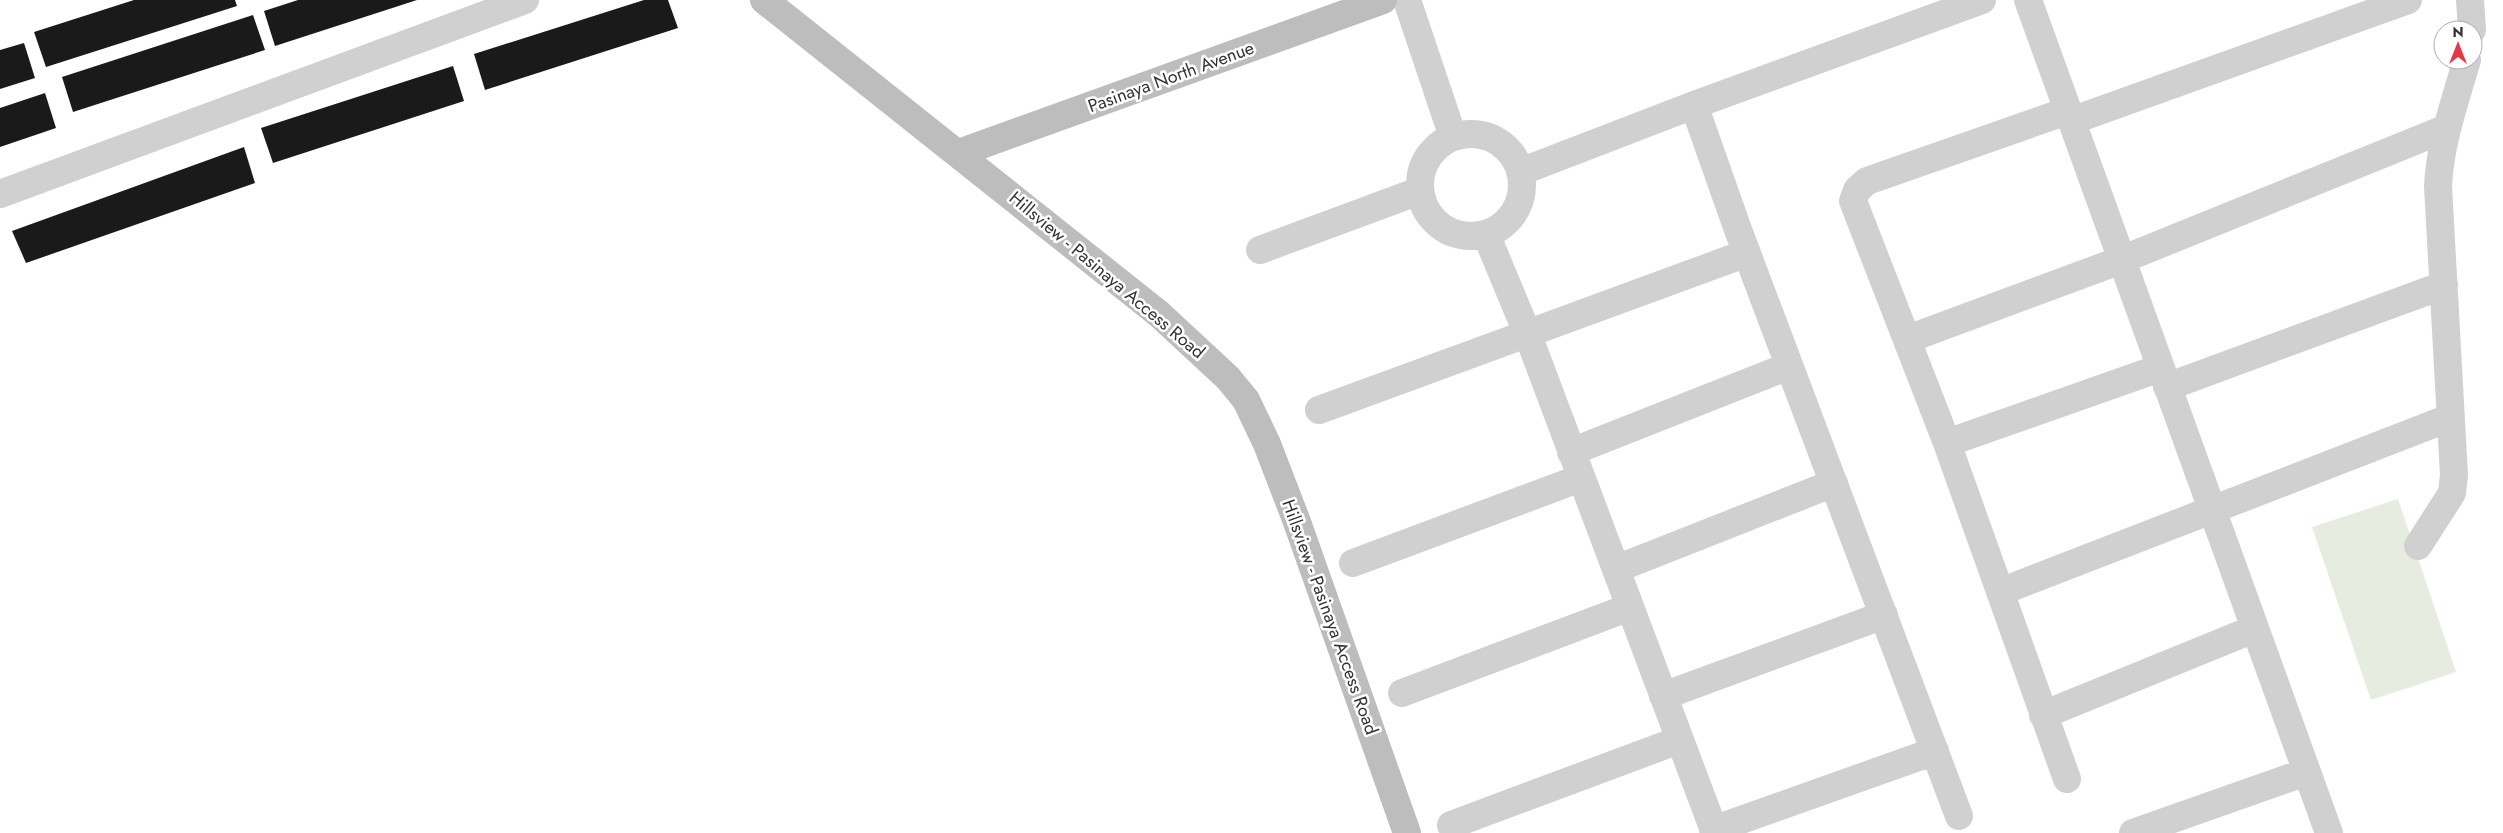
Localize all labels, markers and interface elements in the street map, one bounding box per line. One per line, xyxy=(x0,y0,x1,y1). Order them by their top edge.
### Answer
north arrow xyxy=(2433,20,2483,70)
text: N xyxy=(2452,22,2464,42)
street label: Pasinaya North Avenue xyxy=(1084,35,1258,119)
street label: Hillsview - Pasinaya Access Road xyxy=(1003,185,1211,365)
street label: Hillsview - Pasinaya Access Road xyxy=(1275,496,1385,738)

